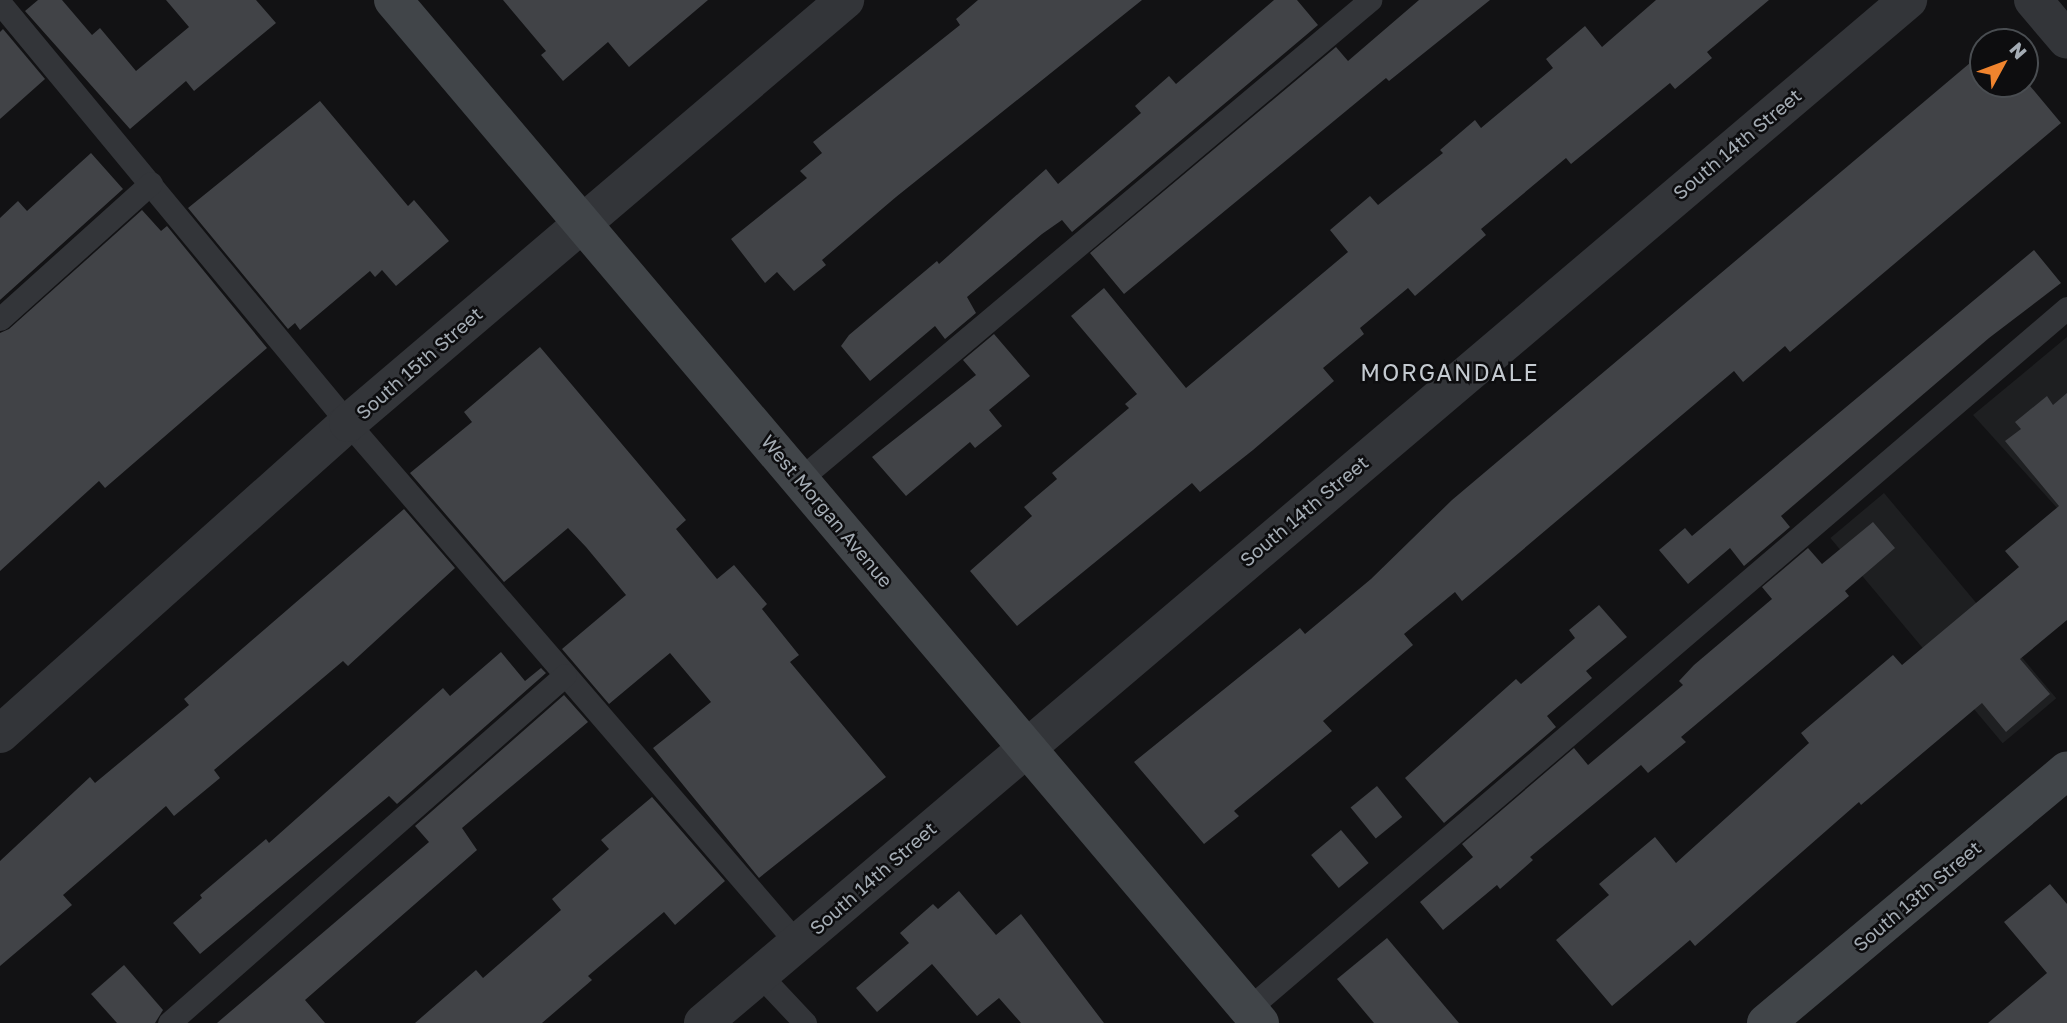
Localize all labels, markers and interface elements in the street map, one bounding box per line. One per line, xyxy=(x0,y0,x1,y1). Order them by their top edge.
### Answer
north arrow xyxy=(1969,28,2039,98)
text: N xyxy=(2005,37,2032,63)
street label: South 14th Street xyxy=(1668,84,1806,204)
street label: South 15th Street xyxy=(351,302,487,424)
district label: MORGANDALE xyxy=(1362,358,1538,386)
street label: West Morgan Avenue xyxy=(757,430,897,592)
street label: South 14th Street xyxy=(1235,451,1373,571)
street label: South 14th Street xyxy=(805,817,941,939)
street label: South 13th Street xyxy=(1849,836,1985,956)

